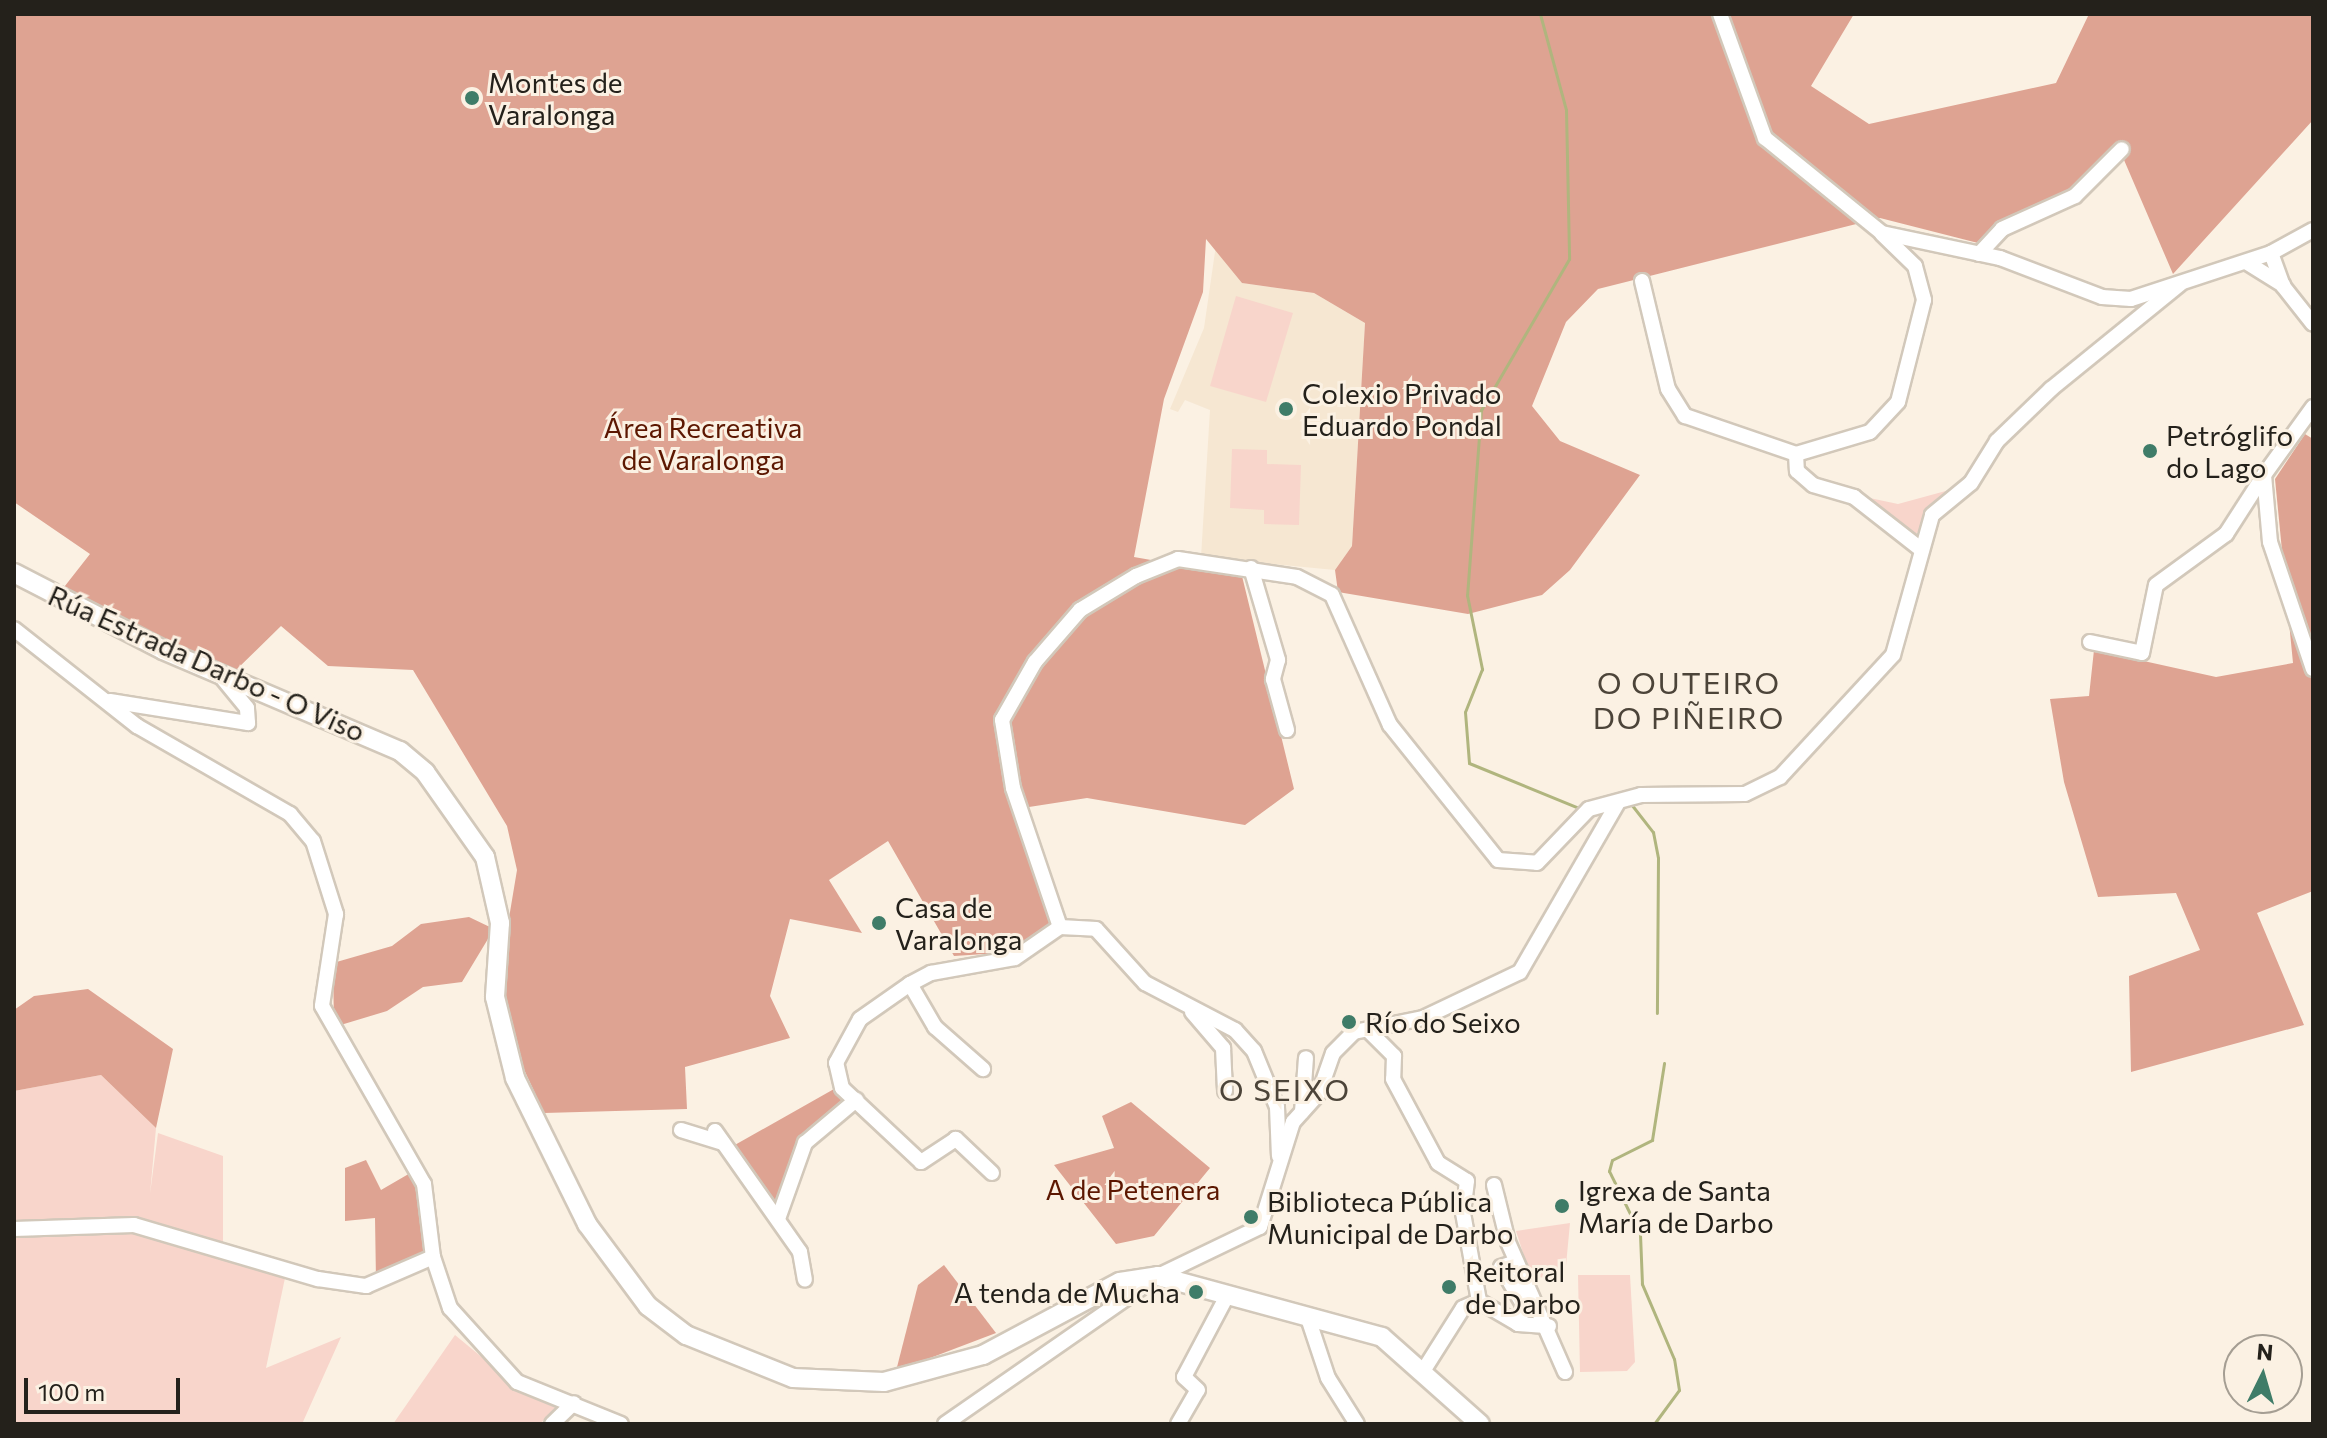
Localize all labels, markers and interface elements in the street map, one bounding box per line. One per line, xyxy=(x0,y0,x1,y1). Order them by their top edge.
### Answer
place label: Montes de Varalonga xyxy=(488,65,623,131)
marker: Montes de Varalonga xyxy=(463,89,481,107)
place label: Colexio Privado Eduardo Pondal xyxy=(1302,376,1502,442)
marker: Colexio Privado Eduardo Pondal xyxy=(1277,400,1295,418)
park label: Área Recreativa de Varalonga xyxy=(604,410,802,476)
place label: Petróglifo do Lago xyxy=(2166,418,2293,484)
marker: Petróglifo do Lago xyxy=(2141,442,2159,460)
street label: Rúa Estrada Darbo - O Viso xyxy=(43,578,371,748)
district label: O OUTEIRO DO PIÑEIRO xyxy=(1593,664,1785,734)
place label: Casa de Varalonga xyxy=(895,890,1022,956)
marker: Casa de Varalonga xyxy=(870,914,888,932)
place label: Río do Seixo xyxy=(1365,1005,1521,1039)
marker: Río do Seixo xyxy=(1340,1013,1358,1031)
district label: O SEIXO xyxy=(1219,1071,1351,1107)
park label: A de Petenera xyxy=(1045,1172,1221,1206)
place label: Igrexa de Santa María de Darbo xyxy=(1578,1173,1774,1239)
place label: Biblioteca Pública Municipal de Darbo xyxy=(1267,1184,1513,1250)
marker: Igrexa de Santa María de Darbo xyxy=(1553,1197,1571,1215)
marker: Biblioteca Pública Municipal de Darbo xyxy=(1242,1208,1260,1226)
place label: Reitoral de Darbo xyxy=(1465,1254,1581,1320)
place label: A tenda de Mucha xyxy=(954,1275,1180,1309)
marker: Reitoral de Darbo xyxy=(1440,1278,1458,1296)
marker: A tenda de Mucha xyxy=(1187,1283,1205,1301)
north arrow xyxy=(2223,1334,2303,1414)
text: N xyxy=(2256,1337,2274,1366)
scale bar xyxy=(28,1362,184,1412)
text: 100 m xyxy=(38,1377,105,1406)

